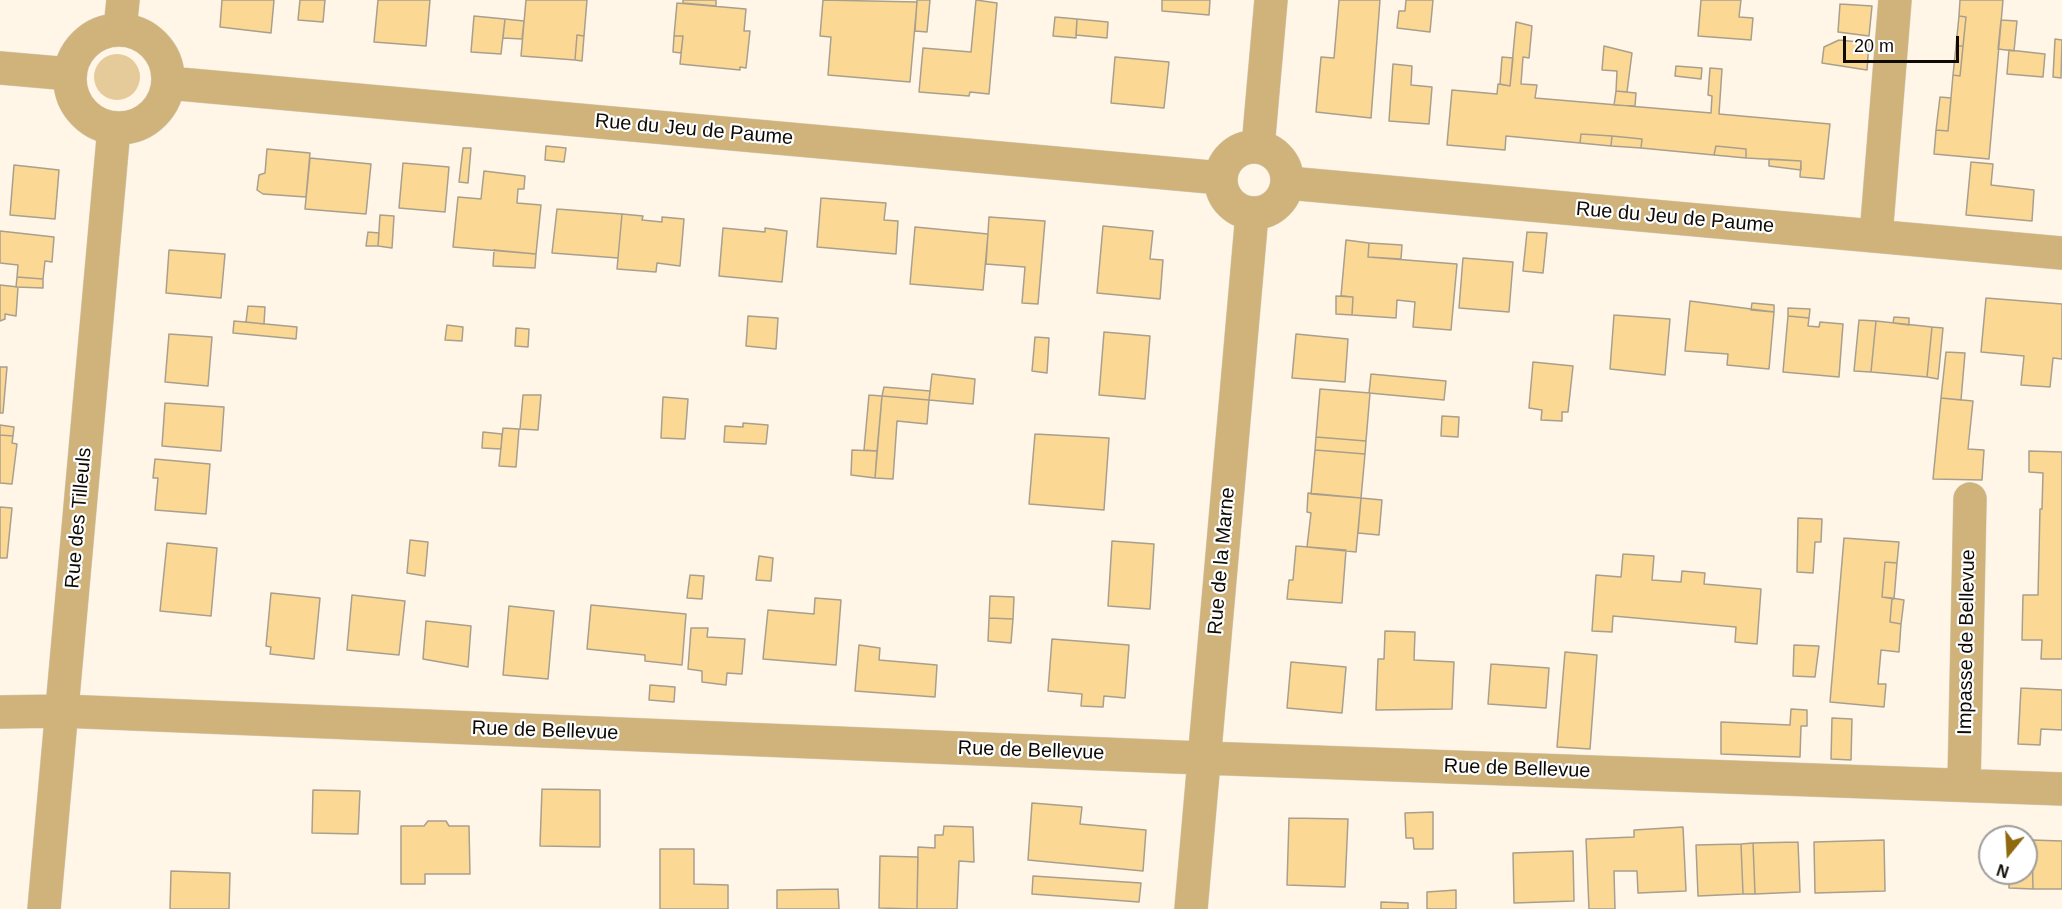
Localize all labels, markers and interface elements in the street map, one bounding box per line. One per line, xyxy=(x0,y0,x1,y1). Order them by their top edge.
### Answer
scale bar xyxy=(1846,24,1962,62)
text: 20 m xyxy=(1854,36,1894,56)
street label: Rue du Jeu de Paume xyxy=(594,109,794,151)
street label: Rue du Jeu de Paume xyxy=(1575,197,1775,239)
street label: Rue des Tilleuls xyxy=(61,446,97,590)
street label: Rue de la Marne xyxy=(1204,486,1240,636)
street label: Impasse de Bellevue xyxy=(1953,549,1981,735)
street label: Rue de Bellevue xyxy=(471,716,619,746)
street label: Rue de Bellevue xyxy=(957,736,1105,766)
street label: Rue de Bellevue xyxy=(1443,754,1591,784)
north arrow xyxy=(1978,825,2038,885)
text: N xyxy=(1995,861,2011,881)

